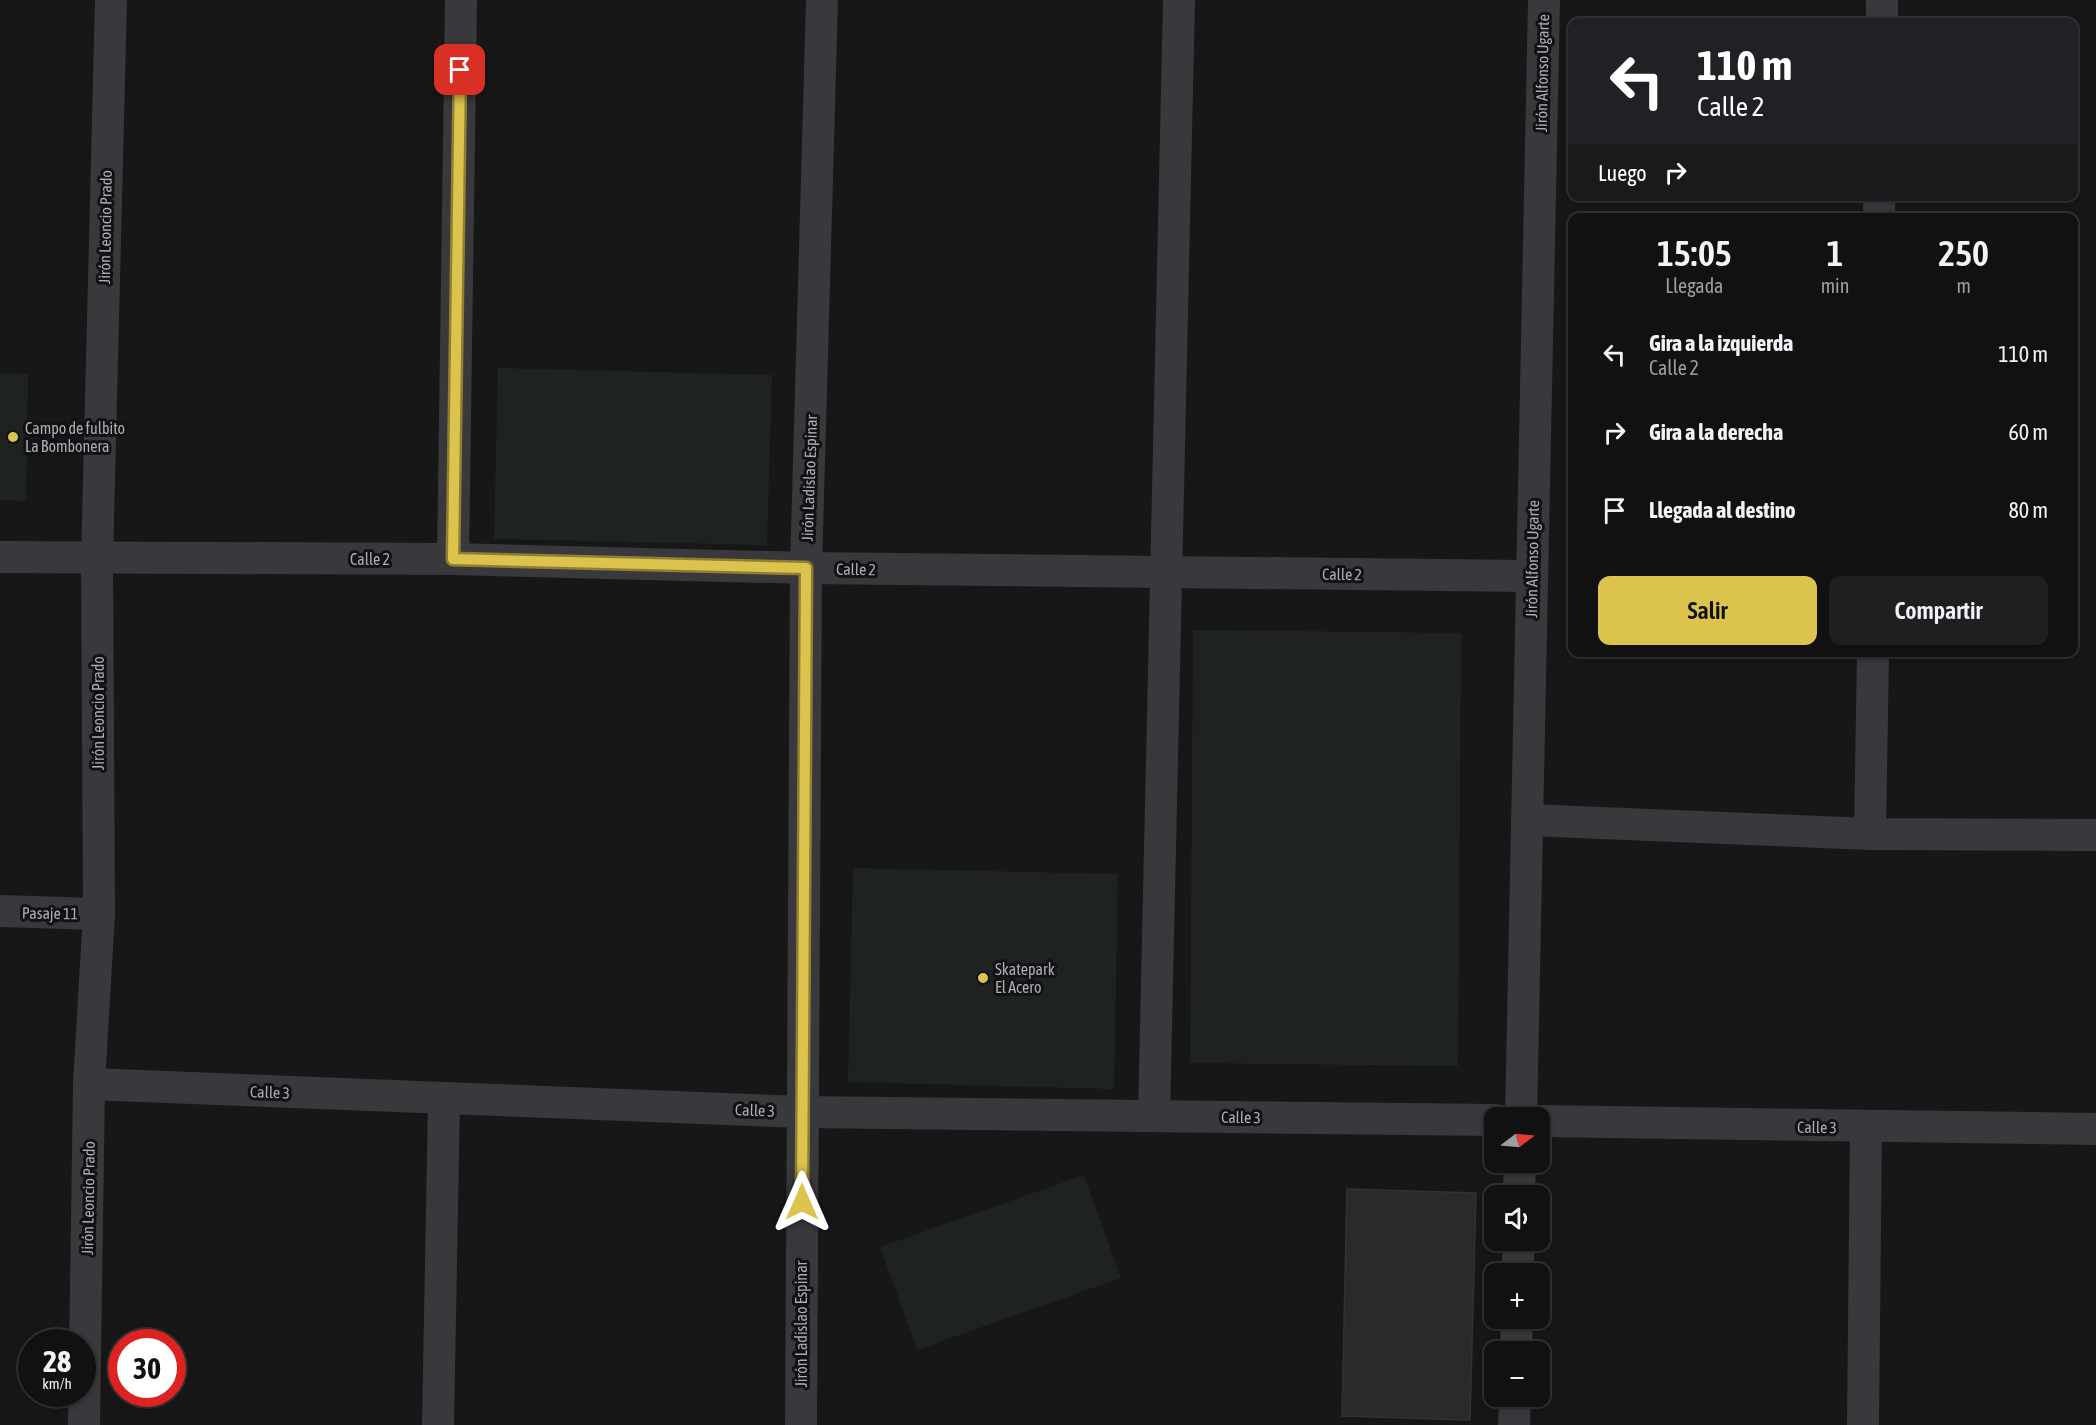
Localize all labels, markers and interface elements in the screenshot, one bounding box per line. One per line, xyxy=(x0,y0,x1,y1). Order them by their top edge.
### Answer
street label: Jirón Alfonso Ugarte xyxy=(1532,14,1553,132)
text: 110 m xyxy=(1697,41,1792,89)
icon: left xyxy=(1598,42,1676,120)
pin xyxy=(434,44,485,95)
icon: arrive xyxy=(443,53,476,86)
text: Calle 2 xyxy=(1697,91,1764,122)
icon: right xyxy=(1659,156,1692,189)
text: Luego xyxy=(1598,160,1647,186)
street label: Jirón Leoncio Prado xyxy=(95,170,115,284)
text: 15:05 xyxy=(1657,232,1732,274)
text: 1 xyxy=(1827,232,1843,274)
text: 250 xyxy=(1938,232,1989,274)
text: Llegada xyxy=(1665,274,1723,297)
text: min xyxy=(1821,274,1849,297)
text: m xyxy=(1956,274,1971,297)
text: Gira a la izquierda xyxy=(1649,330,1793,356)
icon: left xyxy=(1598,338,1631,371)
text: 110 m xyxy=(1998,341,2048,367)
text: Calle 2 xyxy=(1649,356,1699,379)
street label: Jirón Ladislao Espinar xyxy=(798,414,821,542)
icon: right xyxy=(1598,416,1631,449)
place label: Campo de fulbito La Bombonera xyxy=(25,419,125,455)
text: Gira a la derecha xyxy=(1649,419,1783,445)
text: 60 m xyxy=(2008,419,2048,445)
marker: Campo de fulbito La Bombonera xyxy=(6,430,20,444)
icon: arrive xyxy=(1598,494,1631,527)
text: Llegada al destino xyxy=(1649,497,1796,523)
text: 80 m xyxy=(2008,497,2048,523)
street label: Jirón Alfonso Ugarte xyxy=(1522,500,1543,618)
street label: Calle 2 xyxy=(350,550,390,568)
street label: Calle 2 xyxy=(836,560,876,578)
street label: Calle 2 xyxy=(1322,565,1362,583)
button: Salir xyxy=(1598,576,1817,645)
button: Compartir xyxy=(1829,576,2048,645)
street label: Jirón Leoncio Prado xyxy=(89,656,107,770)
street label: Pasaje 11 xyxy=(22,904,78,923)
place label: Skatepark El Acero xyxy=(995,960,1055,996)
marker: Skatepark El Acero xyxy=(976,971,990,985)
street label: Calle 3 xyxy=(250,1082,290,1102)
street label: Calle 3 xyxy=(735,1100,775,1120)
north arrow xyxy=(1484,1107,1550,1173)
map controls xyxy=(1484,1107,1550,1407)
street label: Calle 3 xyxy=(1221,1108,1261,1126)
street label: Calle 3 xyxy=(1797,1118,1837,1136)
street label: Jirón Leoncio Prado xyxy=(78,1141,98,1255)
position arrow xyxy=(770,1170,834,1234)
button: sound xyxy=(1484,1185,1550,1251)
street label: Jirón Ladislao Espinar xyxy=(792,1260,811,1387)
button: + xyxy=(1484,1263,1550,1329)
speed limit sign: 30 xyxy=(108,1329,186,1407)
button: − xyxy=(1484,1341,1550,1407)
text: 28 xyxy=(43,1344,71,1378)
text: km/h xyxy=(42,1375,72,1392)

